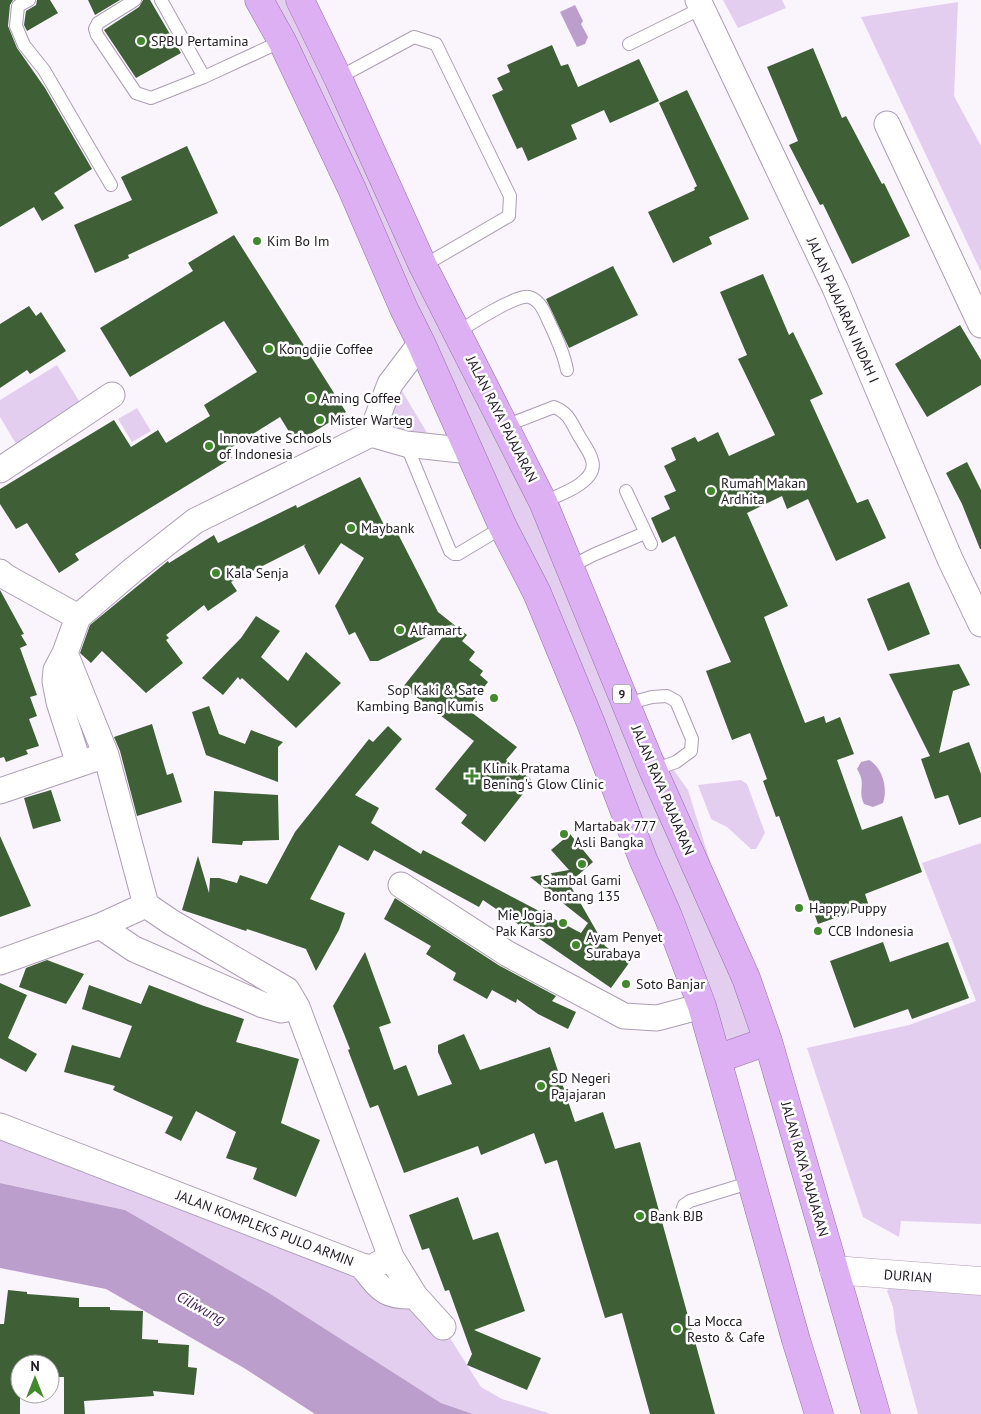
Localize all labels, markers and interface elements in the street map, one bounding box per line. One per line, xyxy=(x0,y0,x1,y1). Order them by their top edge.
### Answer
place label: SPBU Pertamina xyxy=(151,32,248,50)
marker: SPBU Pertamina xyxy=(135,35,147,47)
place label: Kim Bo Im xyxy=(267,232,329,250)
street label: JALAN PAJAJARAN INDAH I xyxy=(802,233,883,386)
marker: Kim Bo Im xyxy=(251,235,263,247)
place label: Kongdjie Coffee xyxy=(279,340,373,358)
marker: Kongdjie Coffee xyxy=(263,343,275,355)
street label: JALAN RAYA PAJAJARAN xyxy=(462,352,542,485)
place label: Aming Coffee xyxy=(321,389,401,407)
marker: Aming Coffee xyxy=(305,392,317,404)
place label: Mister Warteg xyxy=(330,411,413,429)
marker: Mister Warteg xyxy=(314,414,326,426)
place label: Innovative Schools of Indonesia xyxy=(219,429,332,463)
marker: Innovative Schools of Indonesia xyxy=(203,440,215,452)
place label: Rumah Makan Ardhita xyxy=(721,474,806,508)
marker: Rumah Makan Ardhita xyxy=(705,485,717,497)
place label: Maybank xyxy=(361,519,415,537)
marker: Maybank xyxy=(345,522,357,534)
place label: Kala Senja xyxy=(226,564,289,582)
marker: Kala Senja xyxy=(210,567,222,579)
place label: Alfamart xyxy=(410,621,462,639)
marker: Alfamart xyxy=(394,624,406,636)
place label: Sop Kaki & Sate Kambing Bang Kumis xyxy=(357,681,484,715)
road number: 9 xyxy=(613,684,631,704)
marker: Sop Kaki & Sate Kambing Bang Kumis xyxy=(488,692,500,704)
street label: JALAN RAYA PAJAJARAN xyxy=(627,721,699,858)
place label: Klinik Pratama Bening's Glow Clinic xyxy=(483,759,604,793)
marker: Klinik Pratama Bening's Glow Clinic xyxy=(465,769,479,783)
place label: Martabak 777 Asli Bangka xyxy=(574,817,656,851)
marker: Martabak 777 Asli Bangka xyxy=(558,828,570,840)
marker: Sambal Gami Bontang 135 xyxy=(576,858,588,870)
place label: Sambal Gami Bontang 135 xyxy=(543,871,621,905)
place label: Happy Puppy xyxy=(809,899,887,917)
marker: Happy Puppy xyxy=(793,902,805,914)
place label: Mie Jogja Pak Karso xyxy=(495,906,553,940)
marker: Mie Jogja Pak Karso xyxy=(557,917,569,929)
place label: CCB Indonesia xyxy=(828,922,914,940)
marker: CCB Indonesia xyxy=(812,925,824,937)
place label: Ayam Penyet Surabaya xyxy=(586,928,663,962)
marker: Ayam Penyet Surabaya xyxy=(570,939,582,951)
place label: Soto Banjar xyxy=(636,975,705,993)
marker: Soto Banjar xyxy=(620,978,632,990)
place label: SD Negeri Pajajaran xyxy=(551,1069,611,1103)
marker: SD Negeri Pajajaran xyxy=(535,1080,547,1092)
street label: JALAN RAYA PAJAJARAN xyxy=(777,1098,833,1239)
street label: JALAN KOMPLEKS PULO ARMIN xyxy=(173,1185,356,1270)
place label: Bank BJB xyxy=(650,1207,703,1225)
marker: Bank BJB xyxy=(634,1210,646,1222)
street label: DURIAN xyxy=(883,1265,933,1287)
water label: Ciliwung xyxy=(173,1286,229,1329)
place label: La Mocca Resto & Cafe xyxy=(687,1312,765,1346)
marker: La Mocca Resto & Cafe xyxy=(671,1323,683,1335)
north arrow xyxy=(10,1354,60,1404)
text: N xyxy=(30,1357,40,1375)

